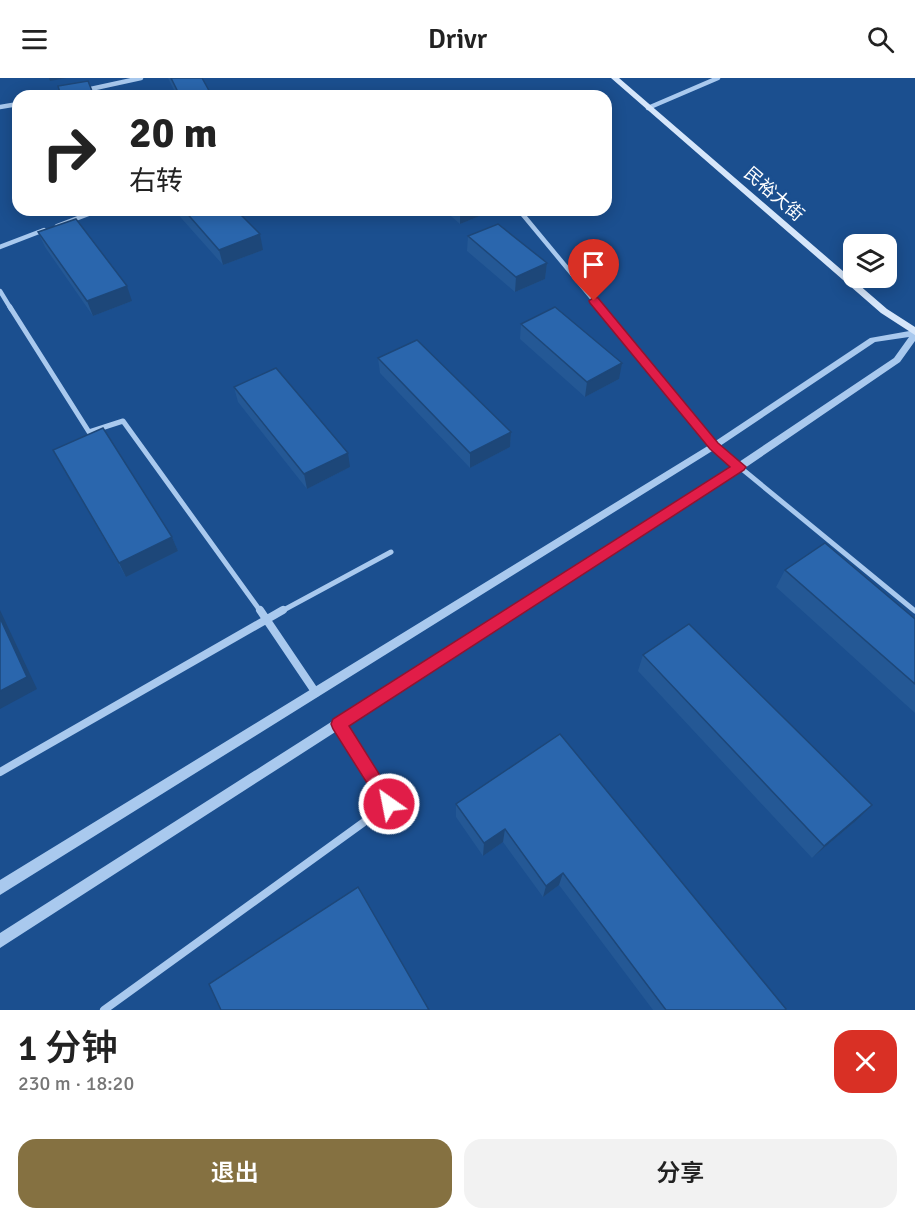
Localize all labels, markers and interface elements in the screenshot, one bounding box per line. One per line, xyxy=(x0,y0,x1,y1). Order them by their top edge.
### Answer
icon: menu xyxy=(18,23,51,56)
text: Drivr xyxy=(428,23,487,56)
icon: search xyxy=(864,23,897,56)
text: 20 m xyxy=(129,108,218,159)
icon: right xyxy=(30,114,108,192)
street label: 民裕大街 xyxy=(740,162,808,226)
text: 右转 xyxy=(129,165,183,198)
map controls xyxy=(843,234,897,288)
button: layers xyxy=(843,234,897,288)
pin xyxy=(568,239,619,301)
icon: arrive xyxy=(577,248,610,281)
position arrow xyxy=(357,772,421,836)
text: 1 分钟 xyxy=(18,1026,117,1071)
button: close xyxy=(834,1030,897,1093)
text: 230 m · 18:20 xyxy=(18,1071,134,1096)
button: 退出 xyxy=(18,1139,452,1208)
button: 分享 xyxy=(464,1139,897,1208)

